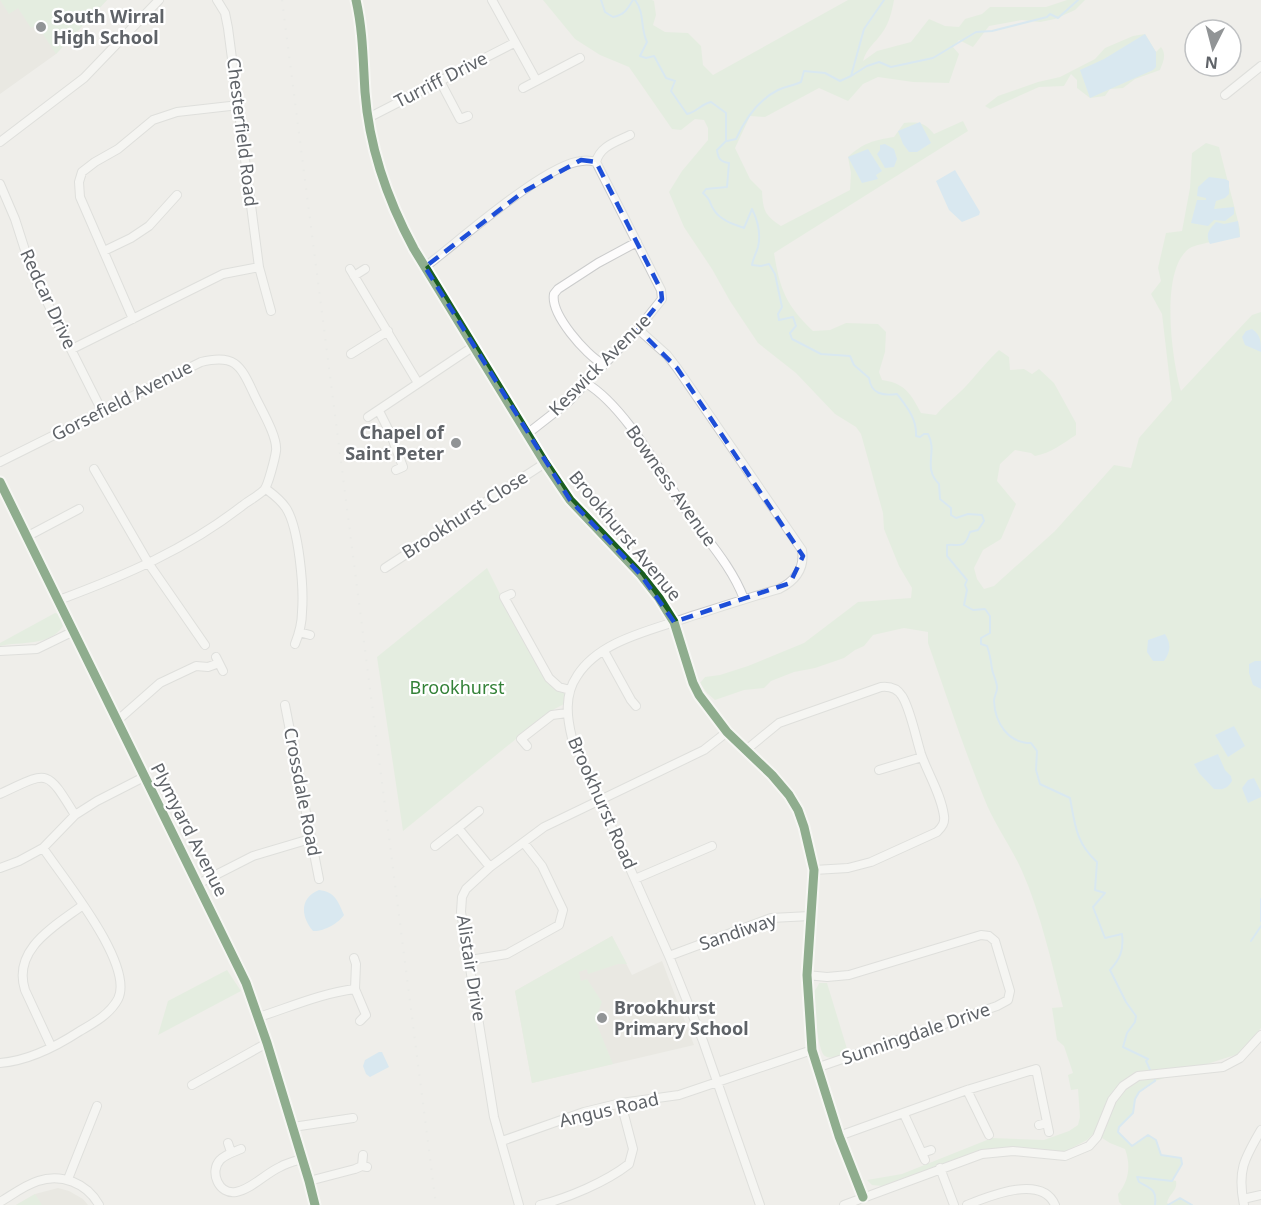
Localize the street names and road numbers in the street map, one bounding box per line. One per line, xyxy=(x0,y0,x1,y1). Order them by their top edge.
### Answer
street label: Turriff Drive xyxy=(390,45,491,113)
street label: Chesterfield Road xyxy=(222,56,264,208)
street label: Redcar Drive xyxy=(15,245,83,352)
street label: Keswick Avenue xyxy=(543,308,655,420)
street label: Gorsefield Avenue xyxy=(47,354,196,446)
street label: Bowness Avenue xyxy=(621,420,723,551)
street label: Brookhurst Close xyxy=(397,465,532,564)
street label: Brookhurst Avenue xyxy=(564,465,687,605)
street label: Crossdale Road xyxy=(279,725,327,858)
street label: Brookhurst Road xyxy=(563,732,643,873)
street label: Plymyard Avenue xyxy=(146,759,234,900)
street label: Sandiway xyxy=(696,906,780,955)
street label: Alistair Drive xyxy=(452,913,492,1023)
street label: Sunningdale Drive xyxy=(838,996,993,1070)
street label: Angus Road xyxy=(557,1086,661,1132)

